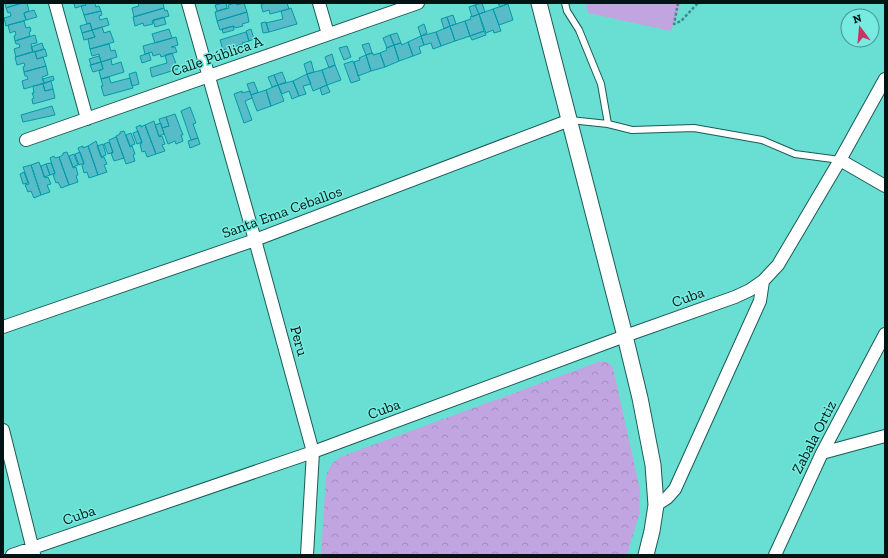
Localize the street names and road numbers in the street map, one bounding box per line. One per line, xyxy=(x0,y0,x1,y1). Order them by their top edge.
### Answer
street label: Calle Pública A xyxy=(169,32,265,80)
street label: Santa Ema Ceballos xyxy=(219,182,345,242)
street label: Cuba xyxy=(669,283,707,311)
street label: Peru xyxy=(286,324,312,358)
street label: Cuba xyxy=(365,395,403,423)
street label: Zabala Ortiz xyxy=(788,397,840,477)
street label: Cuba xyxy=(60,501,98,529)

